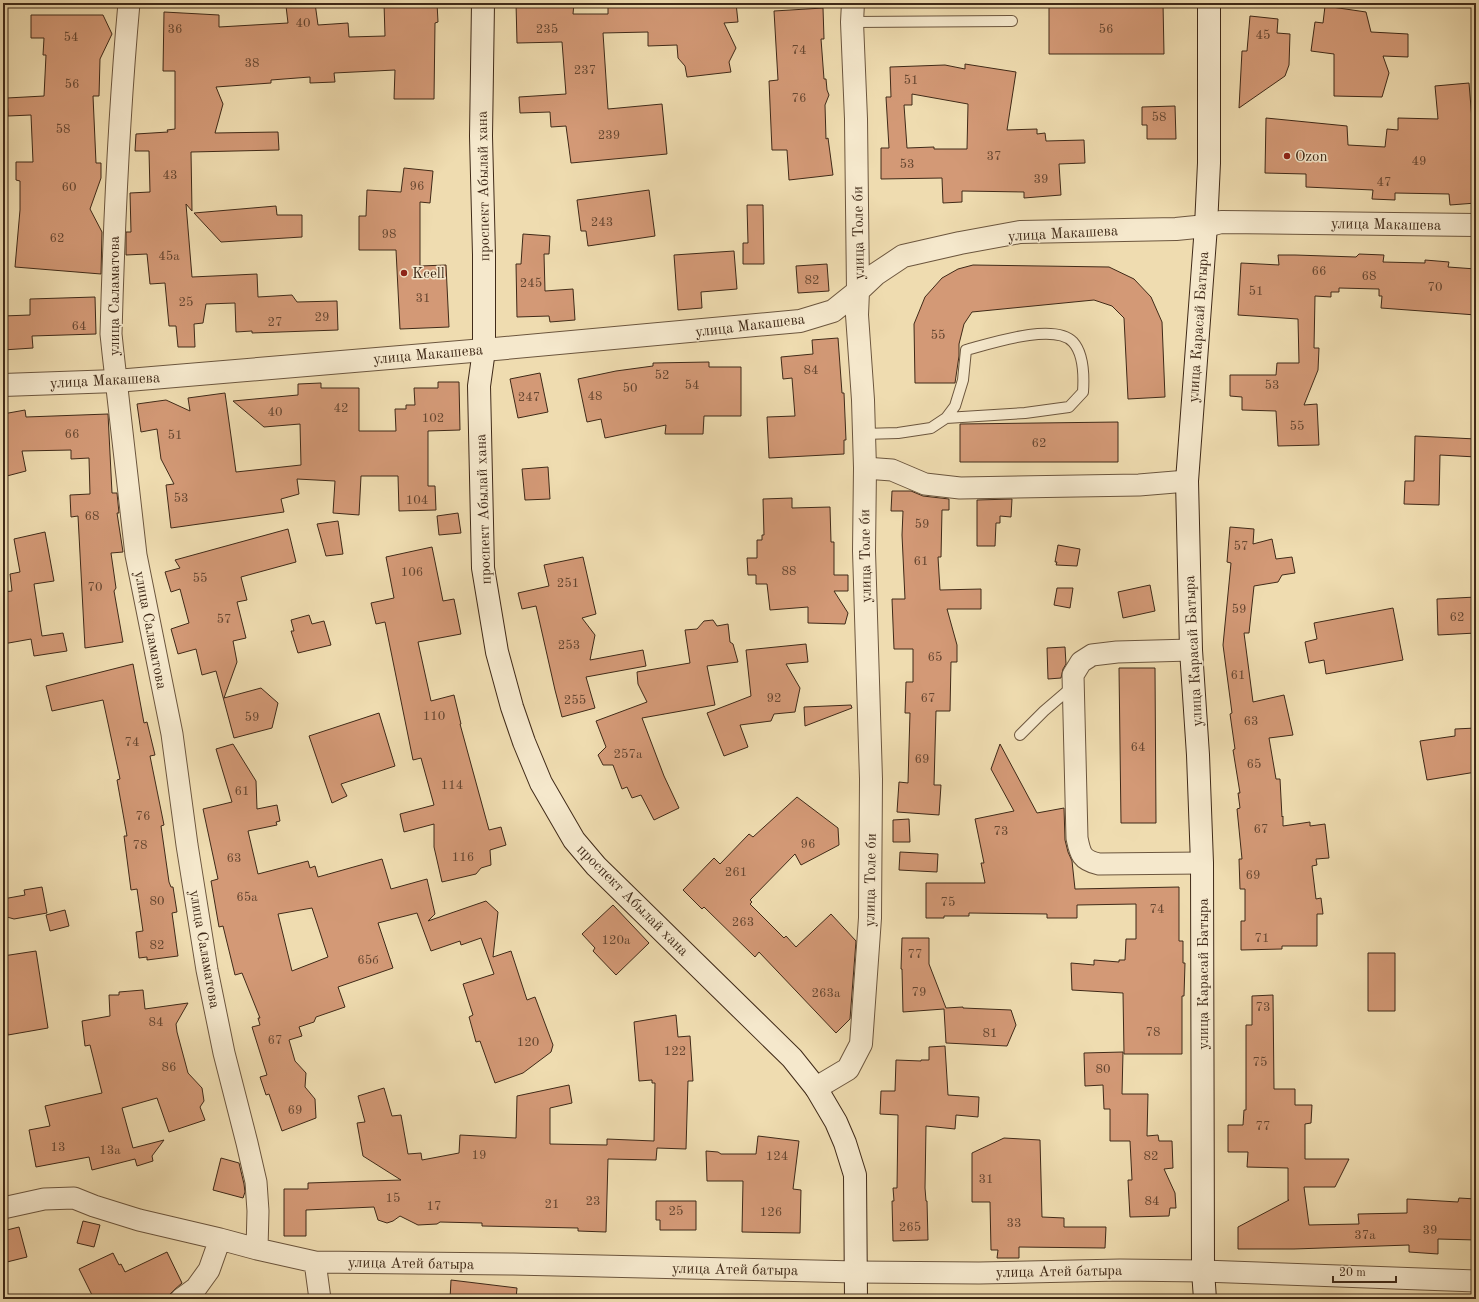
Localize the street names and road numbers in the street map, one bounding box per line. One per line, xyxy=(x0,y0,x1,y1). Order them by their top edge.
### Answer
street label: проспект Абылай хана xyxy=(476,110,493,261)
street label: улица Толе би xyxy=(851,186,868,280)
street label: улица Макашева xyxy=(1331,217,1442,234)
street label: улица Макашева xyxy=(1008,224,1119,245)
street label: улица Саламатова xyxy=(108,235,123,356)
street label: улица Карасай Батыра xyxy=(1187,250,1212,403)
street label: улица Макашева xyxy=(694,312,806,341)
street label: улица Макашева xyxy=(372,343,484,368)
street label: улица Макашева xyxy=(50,371,161,392)
street label: проспект Абылай хана xyxy=(474,433,495,585)
street label: улица Толе би xyxy=(858,509,875,603)
street label: улица Саламатова xyxy=(131,570,168,691)
street label: улица Карасай Батыра xyxy=(1183,574,1206,727)
street label: улица Толе би xyxy=(863,833,880,927)
street label: проспект Абылай хана xyxy=(573,842,691,960)
street label: улица Саламатова xyxy=(186,889,221,1010)
street label: улица Карасай Батыра xyxy=(1197,898,1212,1050)
street label: улица Атей батыра xyxy=(348,1256,475,1273)
street label: улица Атей батыра xyxy=(672,1262,799,1279)
street label: улица Атей батыра xyxy=(996,1264,1123,1281)

